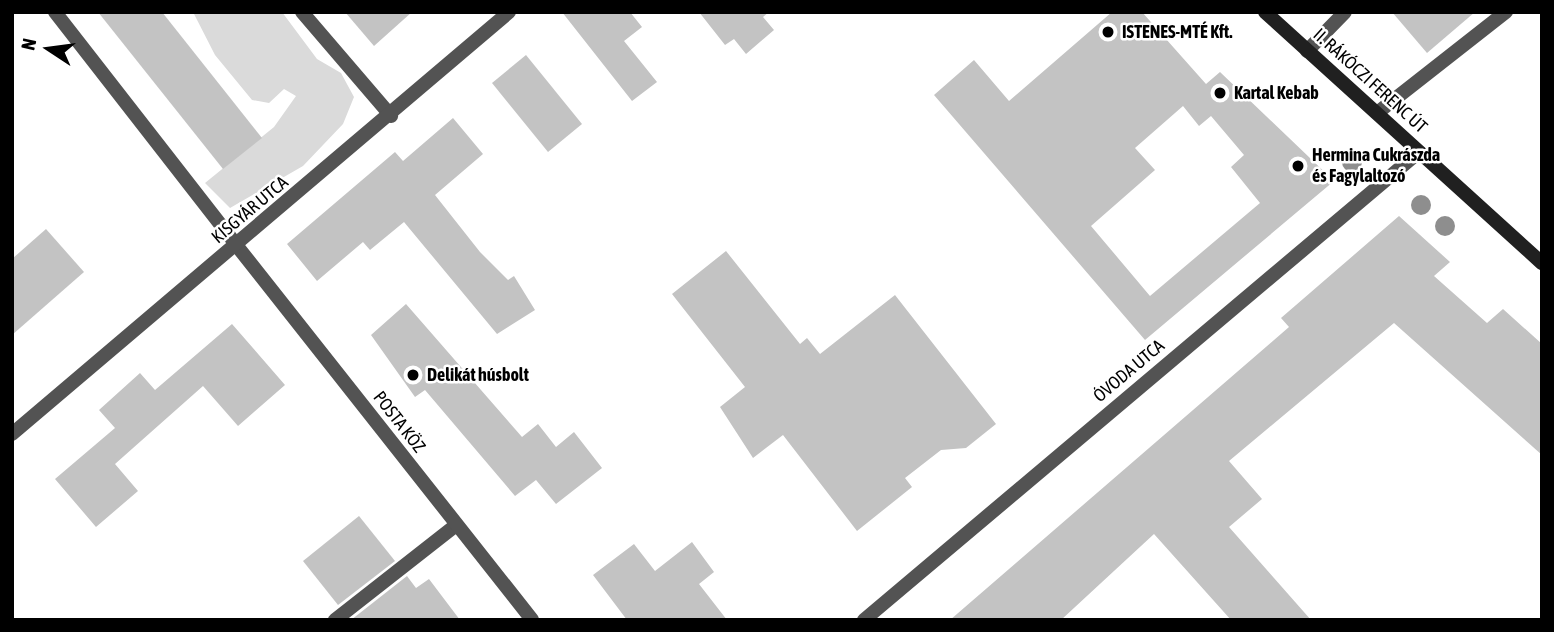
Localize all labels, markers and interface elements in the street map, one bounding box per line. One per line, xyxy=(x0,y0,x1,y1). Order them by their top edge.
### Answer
north arrow xyxy=(14,14,84,84)
place label: ISTENES-MTÉ Kft. xyxy=(1122,21,1232,43)
marker: ISTENES-MTÉ Kft. xyxy=(1100,24,1116,40)
street label: II. RÁKÓCZI FERENC ÚT xyxy=(1309,24,1431,138)
text: N xyxy=(17,36,41,52)
place label: Kartal Kebab xyxy=(1234,82,1319,104)
marker: Kartal Kebab xyxy=(1212,85,1228,101)
place label: Hermina Cukrászda és Fagylaltozó xyxy=(1312,145,1440,188)
marker: Hermina Cukrászda és Fagylaltozó xyxy=(1290,158,1306,174)
street label: KISGYÁR UTCA xyxy=(207,172,293,248)
street label: ÓVODA UTCA xyxy=(1089,335,1169,407)
place label: Delikát húsbolt xyxy=(427,364,529,386)
marker: Delikát húsbolt xyxy=(405,367,421,383)
street label: POSTA KÖZ xyxy=(368,387,430,457)

